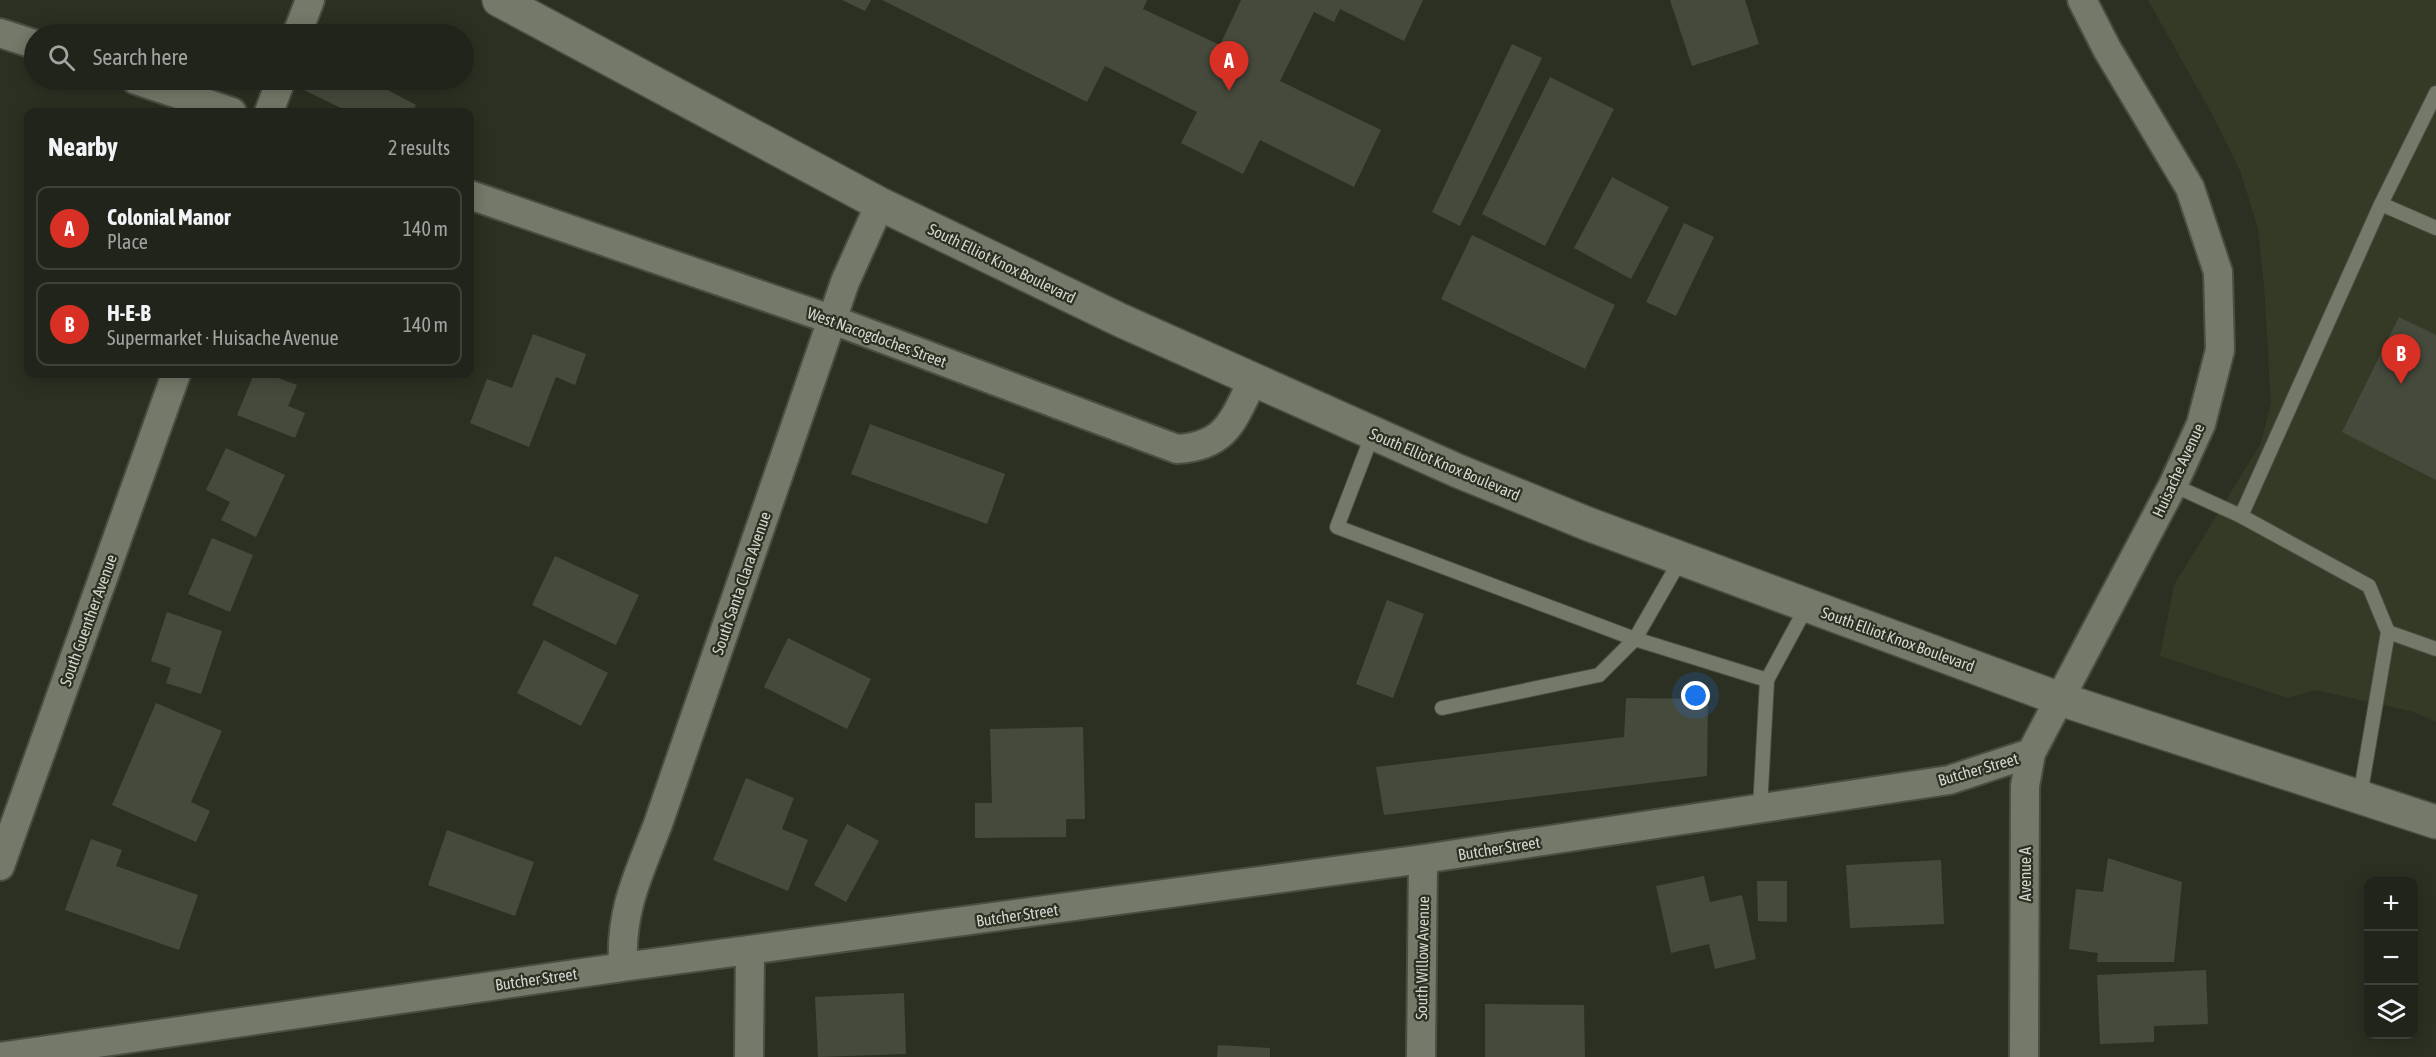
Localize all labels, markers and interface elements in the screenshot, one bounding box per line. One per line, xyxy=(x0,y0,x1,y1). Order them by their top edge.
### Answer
search box xyxy=(24,24,474,90)
icon: search xyxy=(45,41,78,74)
pin: A xyxy=(1210,42,1248,91)
text: Search here xyxy=(93,44,188,70)
text: Nearby xyxy=(48,132,118,162)
text: 2 results xyxy=(388,136,450,159)
text: Colonial Manor xyxy=(107,204,230,230)
text: A xyxy=(65,217,74,240)
text: 140 m xyxy=(403,217,448,240)
street label: South Elliot Knox Boulevard xyxy=(925,219,1079,307)
text: Place xyxy=(107,230,148,253)
text: H-E-B xyxy=(107,300,151,326)
street label: West Nacogdoches Street xyxy=(805,303,949,372)
text: B xyxy=(65,313,74,336)
text: 140 m xyxy=(403,313,448,336)
text: Supermarket · Huisache Avenue xyxy=(107,326,339,349)
pin: B xyxy=(2382,334,2420,384)
street label: Huisache Avenue xyxy=(2148,420,2208,520)
street label: South Elliot Knox Boulevard xyxy=(1367,424,1523,504)
street label: South Santa Clara Avenue xyxy=(708,509,774,657)
street label: South Guenther Avenue xyxy=(56,552,120,688)
street label: South Elliot Knox Boulevard xyxy=(1819,603,1977,675)
your location xyxy=(1681,681,1710,710)
street label: Butcher Street xyxy=(1936,749,2021,789)
street label: Butcher Street xyxy=(1457,833,1542,863)
street label: Avenue A xyxy=(2016,847,2034,901)
map controls xyxy=(2364,877,2418,1039)
button: + xyxy=(2364,877,2418,931)
street label: South Willow Avenue xyxy=(1412,896,1432,1020)
street label: Butcher Street xyxy=(975,900,1060,930)
button: − xyxy=(2364,931,2418,985)
street label: Butcher Street xyxy=(494,964,579,994)
button: layers xyxy=(2364,985,2418,1039)

